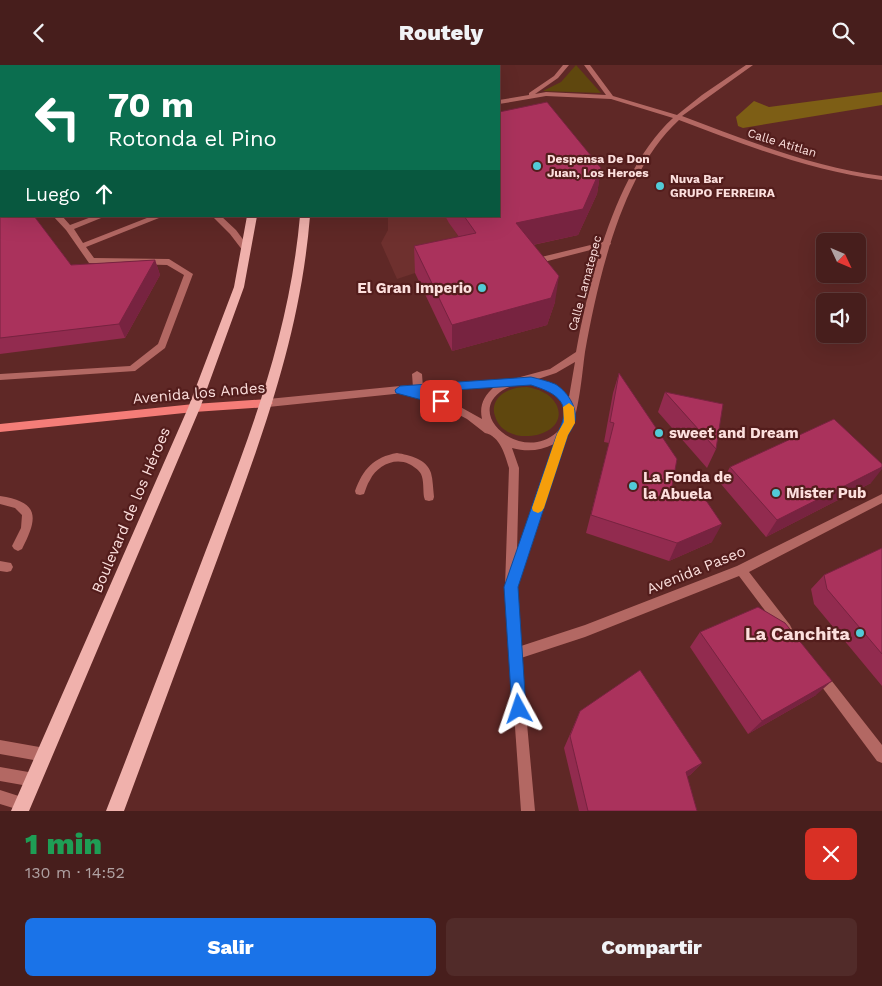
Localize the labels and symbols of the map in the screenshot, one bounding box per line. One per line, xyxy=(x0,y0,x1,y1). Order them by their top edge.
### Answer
street label: Calle Atitlan xyxy=(746,126,818,160)
place label: Despensa De Don Juan, Los Heroes xyxy=(547,152,650,180)
marker: Despensa De Don Juan, Los Heroes xyxy=(531,160,543,172)
place label: Nuva Bar GRUPO FERREIRA xyxy=(670,172,776,200)
marker: Nuva Bar GRUPO FERREIRA xyxy=(654,180,666,192)
street label: Calle Lamatepec xyxy=(565,233,605,332)
north arrow xyxy=(816,233,866,283)
place label: El Gran Imperio xyxy=(357,279,472,297)
marker: El Gran Imperio xyxy=(476,282,488,294)
street label: Avenida los Andes xyxy=(132,378,266,408)
pin xyxy=(420,380,462,422)
street label: Boulevard de los Héroes xyxy=(88,424,174,596)
place label: sweet and Dream xyxy=(669,424,799,442)
marker: sweet and Dream xyxy=(653,427,665,439)
place label: La Fonda de la Abuela xyxy=(643,468,732,503)
marker: La Fonda de la Abuela xyxy=(627,480,639,492)
place label: Mister Pub xyxy=(786,484,866,502)
marker: Mister Pub xyxy=(770,487,782,499)
street label: Avenida Paseo xyxy=(644,542,748,598)
place label: La Canchita xyxy=(745,623,851,644)
marker: La Canchita xyxy=(854,627,866,639)
position arrow xyxy=(492,682,544,734)

